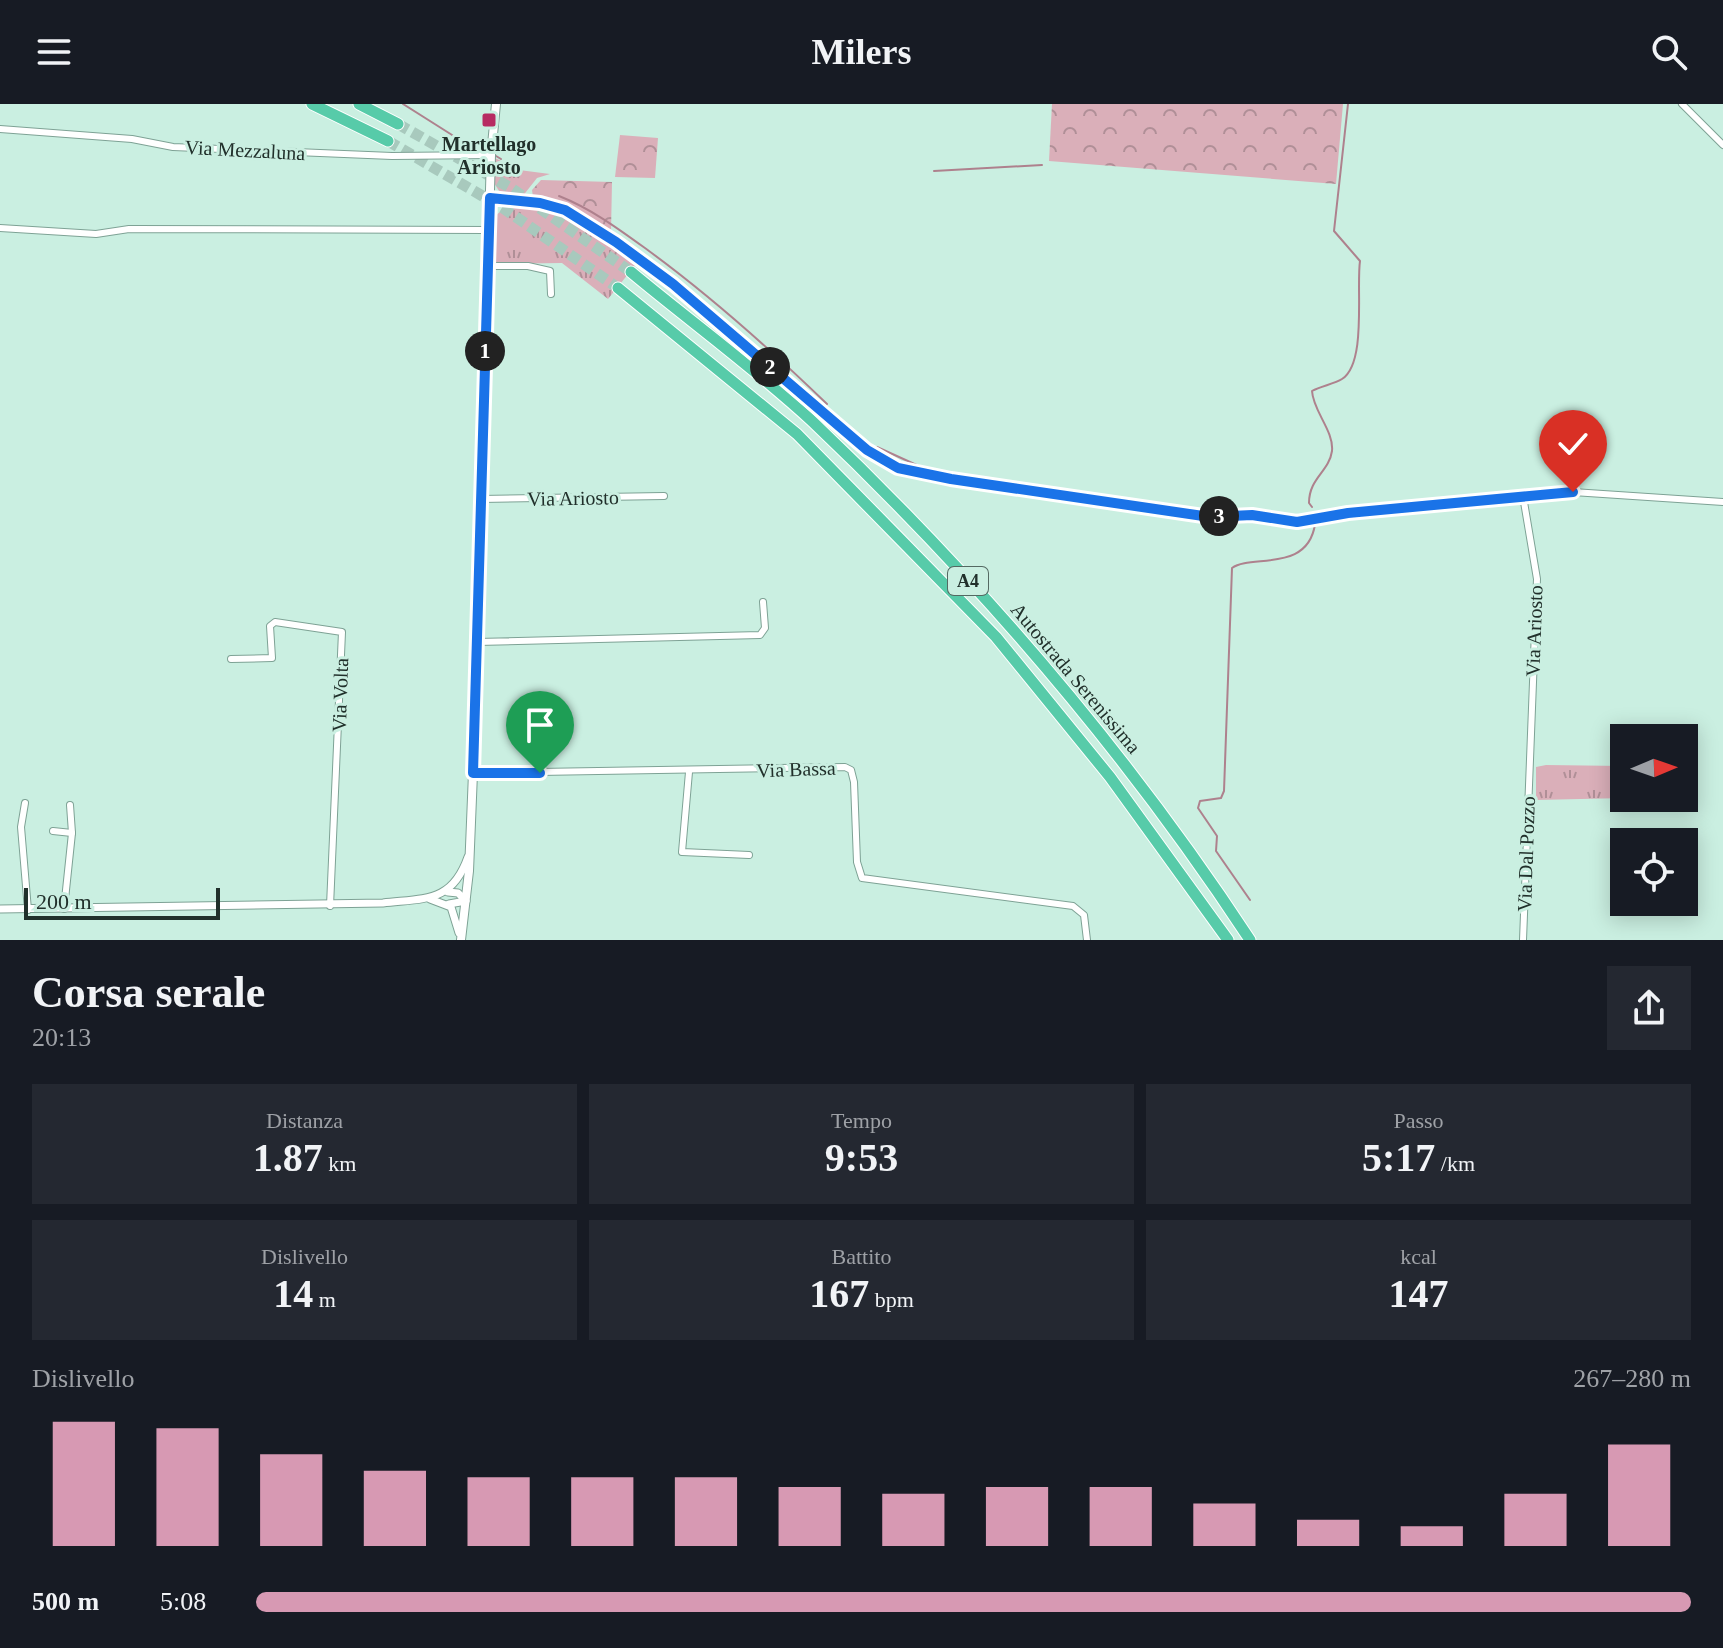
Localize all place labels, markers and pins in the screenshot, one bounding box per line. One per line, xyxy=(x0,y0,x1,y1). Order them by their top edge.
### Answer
marker: Martellago Ariosto xyxy=(480,111,498,129)
place label: Martellago Ariosto xyxy=(442,133,536,178)
pin: 1 xyxy=(465,331,505,371)
pin: 2 xyxy=(750,347,790,387)
pin xyxy=(1539,410,1607,492)
pin: 3 xyxy=(1199,496,1239,536)
pin xyxy=(506,691,574,773)

